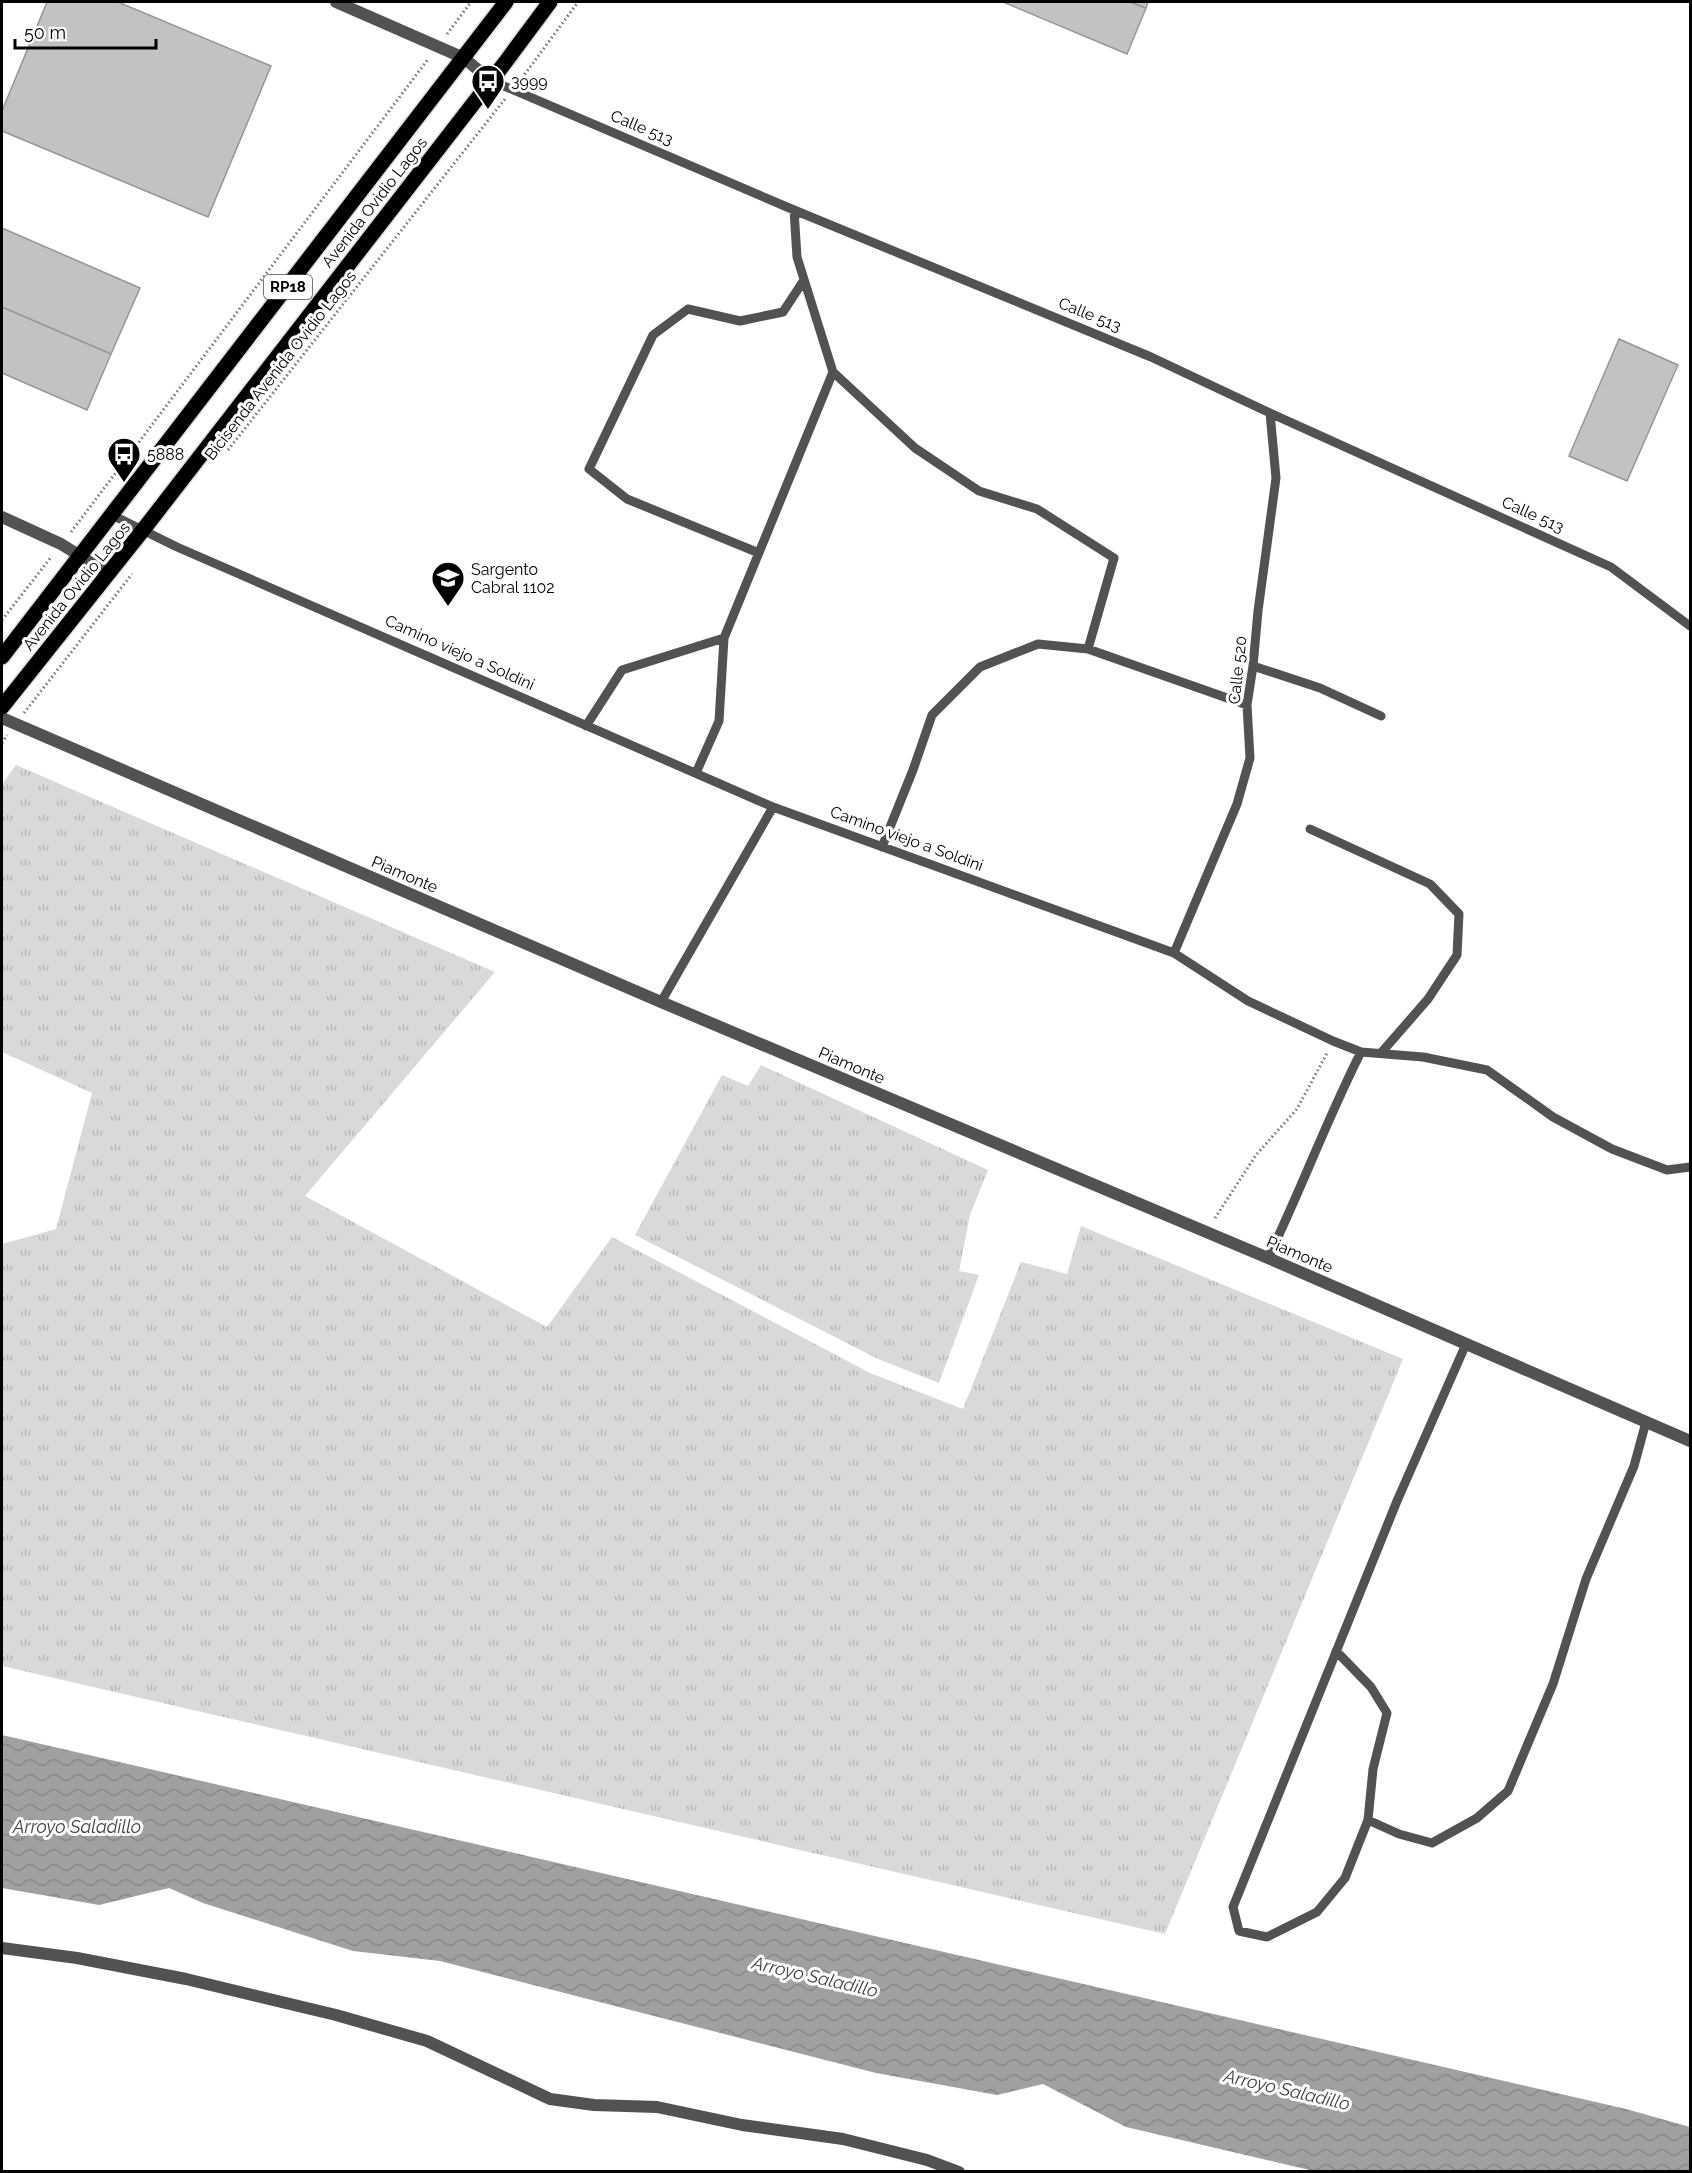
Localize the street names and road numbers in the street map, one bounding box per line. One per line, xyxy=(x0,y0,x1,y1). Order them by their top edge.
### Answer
street label: Calle 513 xyxy=(608,106,676,149)
street label: Avenida Ovidio Lagos xyxy=(318,133,431,271)
street label: Bicisenda Avenida Ovidio Lagos xyxy=(201,267,360,464)
road number: RP18 xyxy=(264,275,312,299)
street label: Calle 513 xyxy=(1056,293,1124,336)
street label: Calle 513 xyxy=(1499,492,1567,537)
street label: Avenida Ovidio Lagos xyxy=(19,518,134,654)
street label: Camino viejo a Soldini xyxy=(382,611,537,694)
street label: Calle 520 xyxy=(1224,635,1251,705)
street label: Camino viejo a Soldini xyxy=(828,802,986,875)
street label: Piamonte xyxy=(369,852,441,897)
street label: Piamonte xyxy=(816,1043,888,1088)
street label: Piamonte xyxy=(1264,1232,1336,1277)

